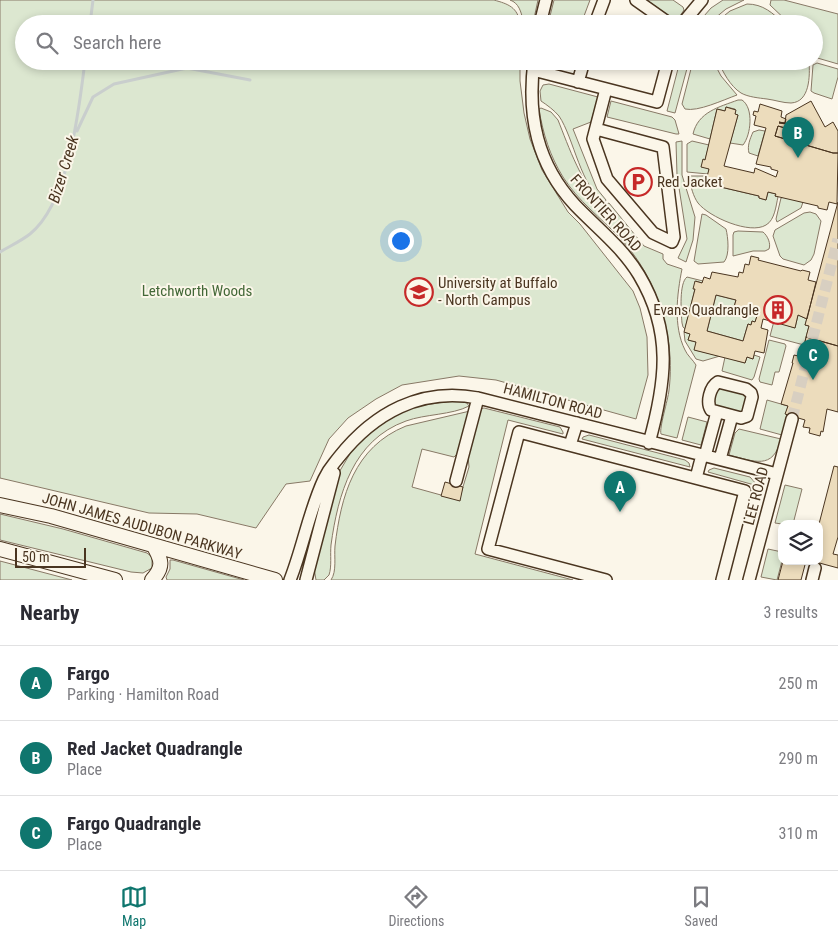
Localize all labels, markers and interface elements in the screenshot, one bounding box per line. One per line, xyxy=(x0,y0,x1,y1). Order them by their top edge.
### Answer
search box xyxy=(15,15,823,70)
icon: search xyxy=(33,29,61,57)
text: Search here xyxy=(73,31,161,54)
pin: B xyxy=(782,117,814,158)
water label: Bizer Creek xyxy=(44,132,83,205)
parking icon: Red Jacket xyxy=(623,167,653,197)
street label: FRONTIER ROAD xyxy=(567,171,645,255)
place label: Red Jacket xyxy=(657,173,722,191)
your location xyxy=(388,228,414,254)
place label: University at Buffalo - North Campus xyxy=(438,274,558,309)
school or university icon: University at Buffalo - North Campus xyxy=(404,277,434,307)
park label: Letchworth Woods xyxy=(142,282,252,300)
building icon: Evans Quadrangle xyxy=(763,295,793,325)
place label: Evans Quadrangle xyxy=(653,301,759,319)
pin: C xyxy=(797,339,829,380)
street label: HAMILTON ROAD xyxy=(502,379,604,423)
street label: LEE ROAD xyxy=(740,465,772,527)
pin: A xyxy=(604,471,636,512)
street label: JOHN JAMES AUDUBON PARKWAY xyxy=(40,489,244,563)
map controls xyxy=(778,520,823,565)
button: layers xyxy=(778,520,823,565)
scale bar xyxy=(15,545,86,568)
text: 50 m xyxy=(22,549,50,565)
text: Nearby xyxy=(20,601,79,625)
text: 3 results xyxy=(763,603,818,622)
text: Fargo xyxy=(67,662,110,685)
text: A xyxy=(31,674,41,693)
text: 250 m xyxy=(779,674,818,693)
text: Parking · Hamilton Road xyxy=(67,685,219,704)
text: Red Jacket Quadrangle xyxy=(67,737,243,760)
text: B xyxy=(32,749,40,768)
text: 290 m xyxy=(779,749,818,768)
text: Place xyxy=(67,760,102,779)
text: Fargo Quadrangle xyxy=(67,812,201,835)
text: C xyxy=(31,824,41,843)
text: 310 m xyxy=(779,824,818,843)
text: Place xyxy=(67,835,102,854)
tab: Map xyxy=(120,883,148,929)
tab: Directions xyxy=(388,883,444,929)
tab: Saved xyxy=(685,883,718,929)

